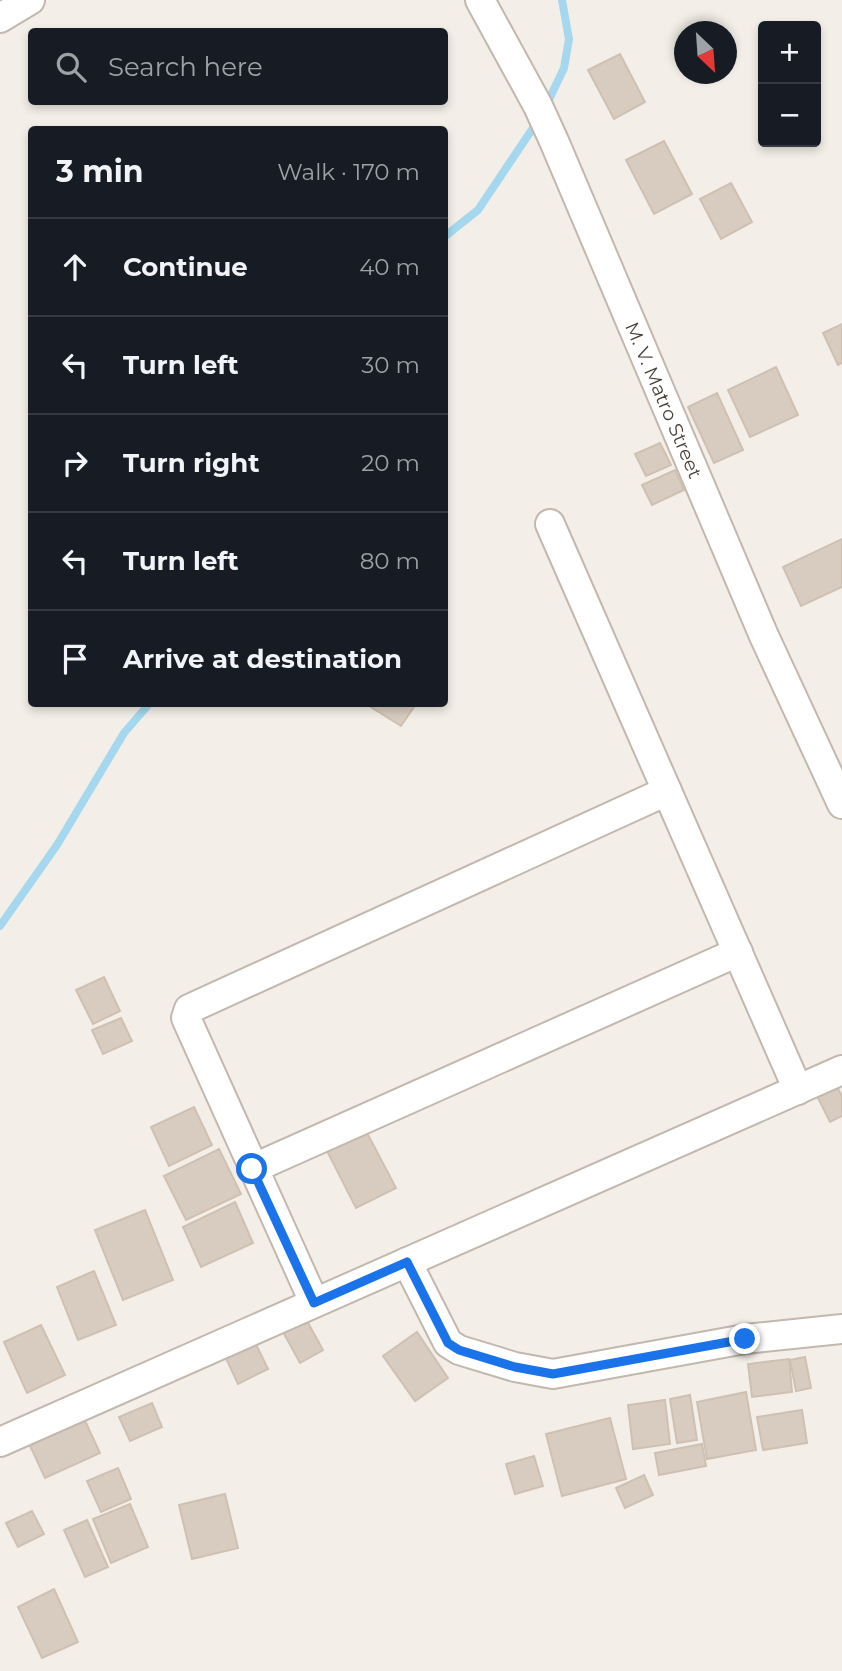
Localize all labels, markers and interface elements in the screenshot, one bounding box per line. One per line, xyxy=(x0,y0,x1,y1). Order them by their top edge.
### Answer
north arrow xyxy=(674,21,737,84)
map controls xyxy=(758,21,821,147)
button: + xyxy=(758,21,821,84)
search box xyxy=(28,28,448,105)
icon: search xyxy=(52,48,90,86)
text: Search here xyxy=(108,51,263,83)
button: − xyxy=(758,84,821,147)
text: 3 min xyxy=(56,153,143,190)
text: Walk · 170 m xyxy=(277,158,420,186)
icon: ahead xyxy=(56,248,94,286)
text: Continue xyxy=(123,251,248,283)
text: 40 m xyxy=(359,253,420,281)
street label: M. V. Matro Street xyxy=(620,319,707,482)
icon: left xyxy=(56,346,94,384)
text: Turn left xyxy=(123,349,239,381)
text: 30 m xyxy=(361,351,420,379)
icon: right xyxy=(56,444,94,482)
text: Turn right xyxy=(123,447,259,479)
text: 20 m xyxy=(361,449,420,477)
icon: left xyxy=(56,542,94,580)
text: Turn left xyxy=(123,545,239,577)
text: 80 m xyxy=(360,547,420,575)
icon: arrive xyxy=(56,640,94,678)
text: Arrive at destination xyxy=(123,643,402,675)
route start xyxy=(236,1153,267,1184)
route end xyxy=(729,1323,760,1354)

